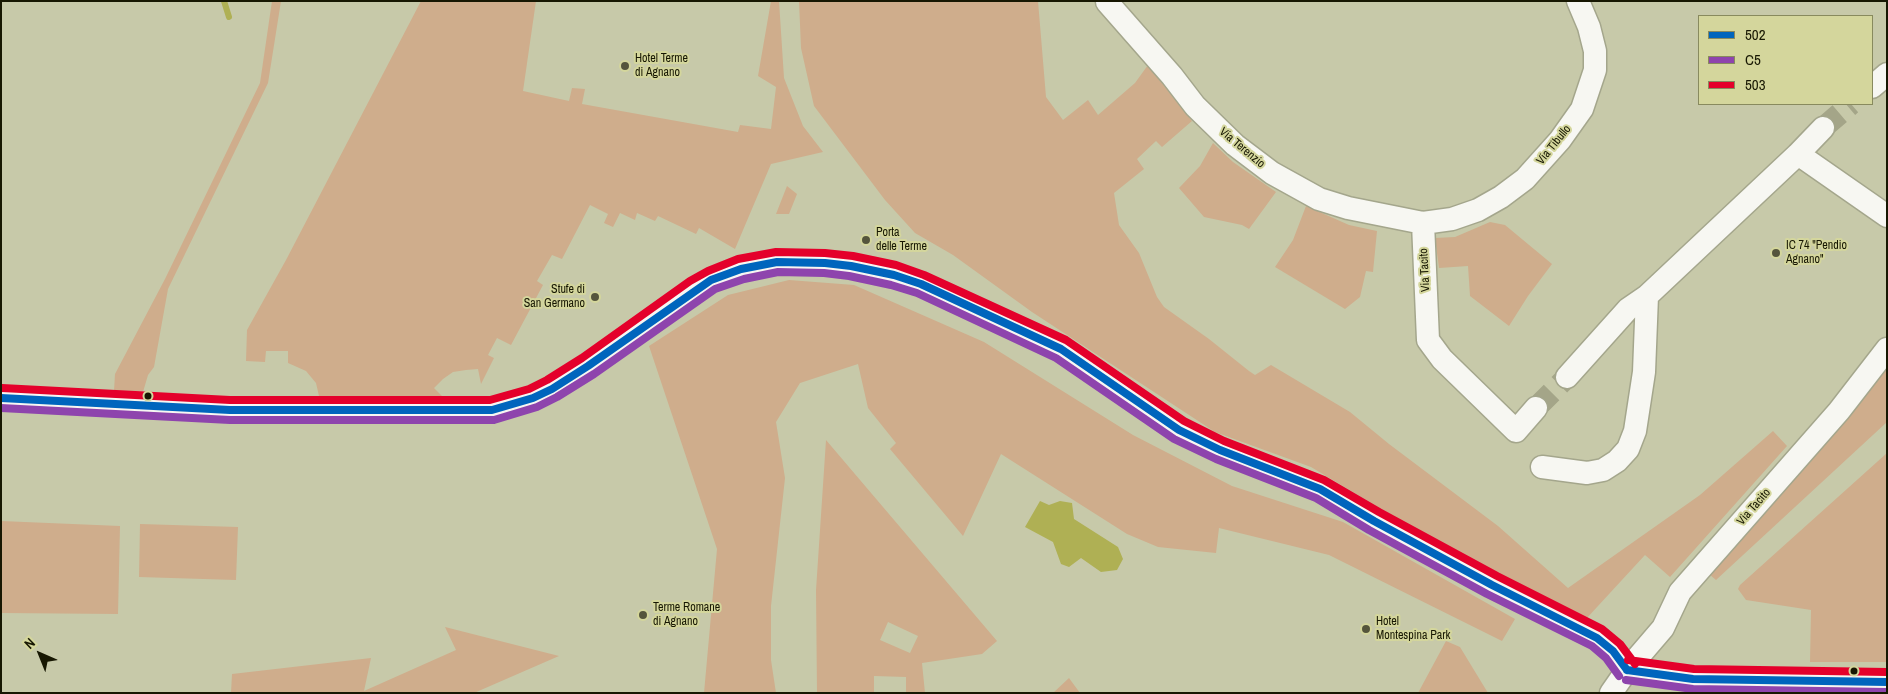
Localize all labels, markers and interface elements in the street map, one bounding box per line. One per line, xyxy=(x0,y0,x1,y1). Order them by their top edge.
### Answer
legend xyxy=(1698,15,1873,105)
text: 502 xyxy=(1745,24,1766,45)
text: C5 xyxy=(1745,49,1761,70)
place label: Hotel Terme di Agnano xyxy=(635,52,688,80)
marker: Hotel Terme di Agnano xyxy=(619,60,631,72)
text: 503 xyxy=(1745,74,1766,95)
street label: Via Tibullo xyxy=(1534,122,1574,168)
street label: Via Terenzio xyxy=(1216,125,1268,171)
place label: Porta delle Terme xyxy=(876,226,927,254)
marker: Porta delle Terme xyxy=(860,234,872,246)
place label: IC 74 "Pendio Agnano" xyxy=(1786,239,1847,267)
marker: IC 74 "Pendio Agnano" xyxy=(1770,247,1782,259)
street label: Via Tacito xyxy=(1417,248,1433,292)
place label: Stufe di San Germano xyxy=(524,283,585,311)
marker: Stufe di San Germano xyxy=(589,291,601,303)
unlabelled marker xyxy=(143,391,153,401)
street label: Via Tacito xyxy=(1734,486,1774,528)
place label: Terme Romane di Agnano xyxy=(653,601,720,629)
marker: Terme Romane di Agnano xyxy=(637,609,649,621)
place label: Hotel Montespina Park xyxy=(1376,615,1450,643)
marker: Hotel Montespina Park xyxy=(1360,623,1372,635)
north arrow xyxy=(15,629,65,679)
text: N xyxy=(20,634,39,653)
unlabelled marker xyxy=(1849,666,1859,676)

